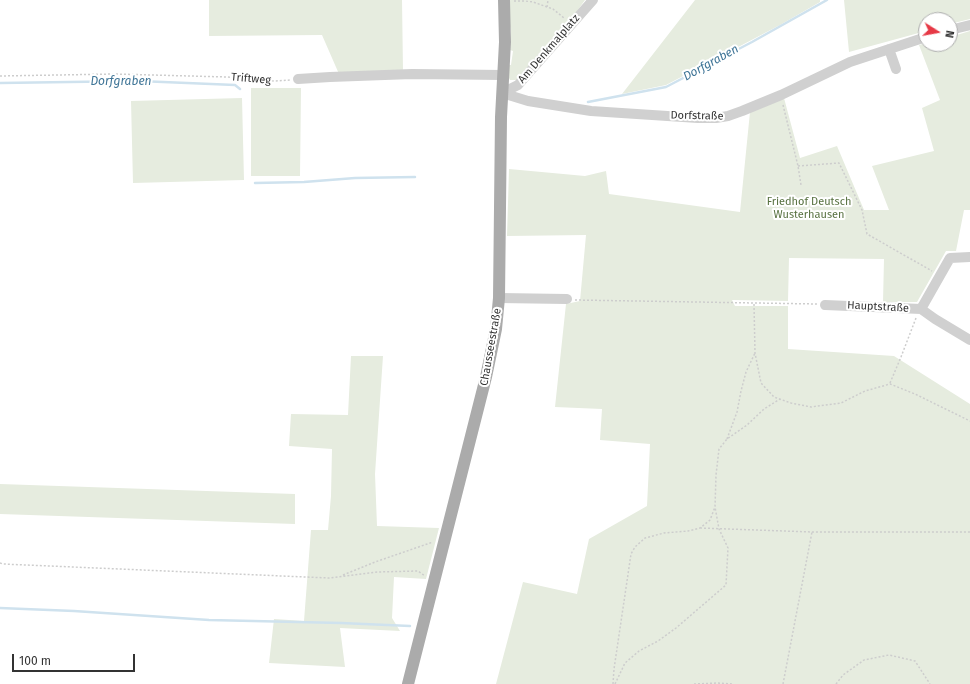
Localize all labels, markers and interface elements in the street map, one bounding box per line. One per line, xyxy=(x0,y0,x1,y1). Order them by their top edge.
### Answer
street label: Am Denkmalplatz xyxy=(516,12,582,86)
north arrow xyxy=(918,12,958,52)
text: N xyxy=(942,29,956,39)
water label: Dorfgraben xyxy=(681,42,741,84)
street label: Triftweg xyxy=(231,71,271,87)
water label: Dorfgraben xyxy=(90,75,152,89)
street label: Dorfstraße xyxy=(670,109,724,123)
park label: Friedhof Deutsch Wusterhausen xyxy=(767,195,851,221)
street label: Hauptstraße xyxy=(847,299,909,315)
street label: Chausseestraße xyxy=(478,307,504,387)
scale bar xyxy=(14,646,137,672)
text: 100 m xyxy=(19,654,51,668)

